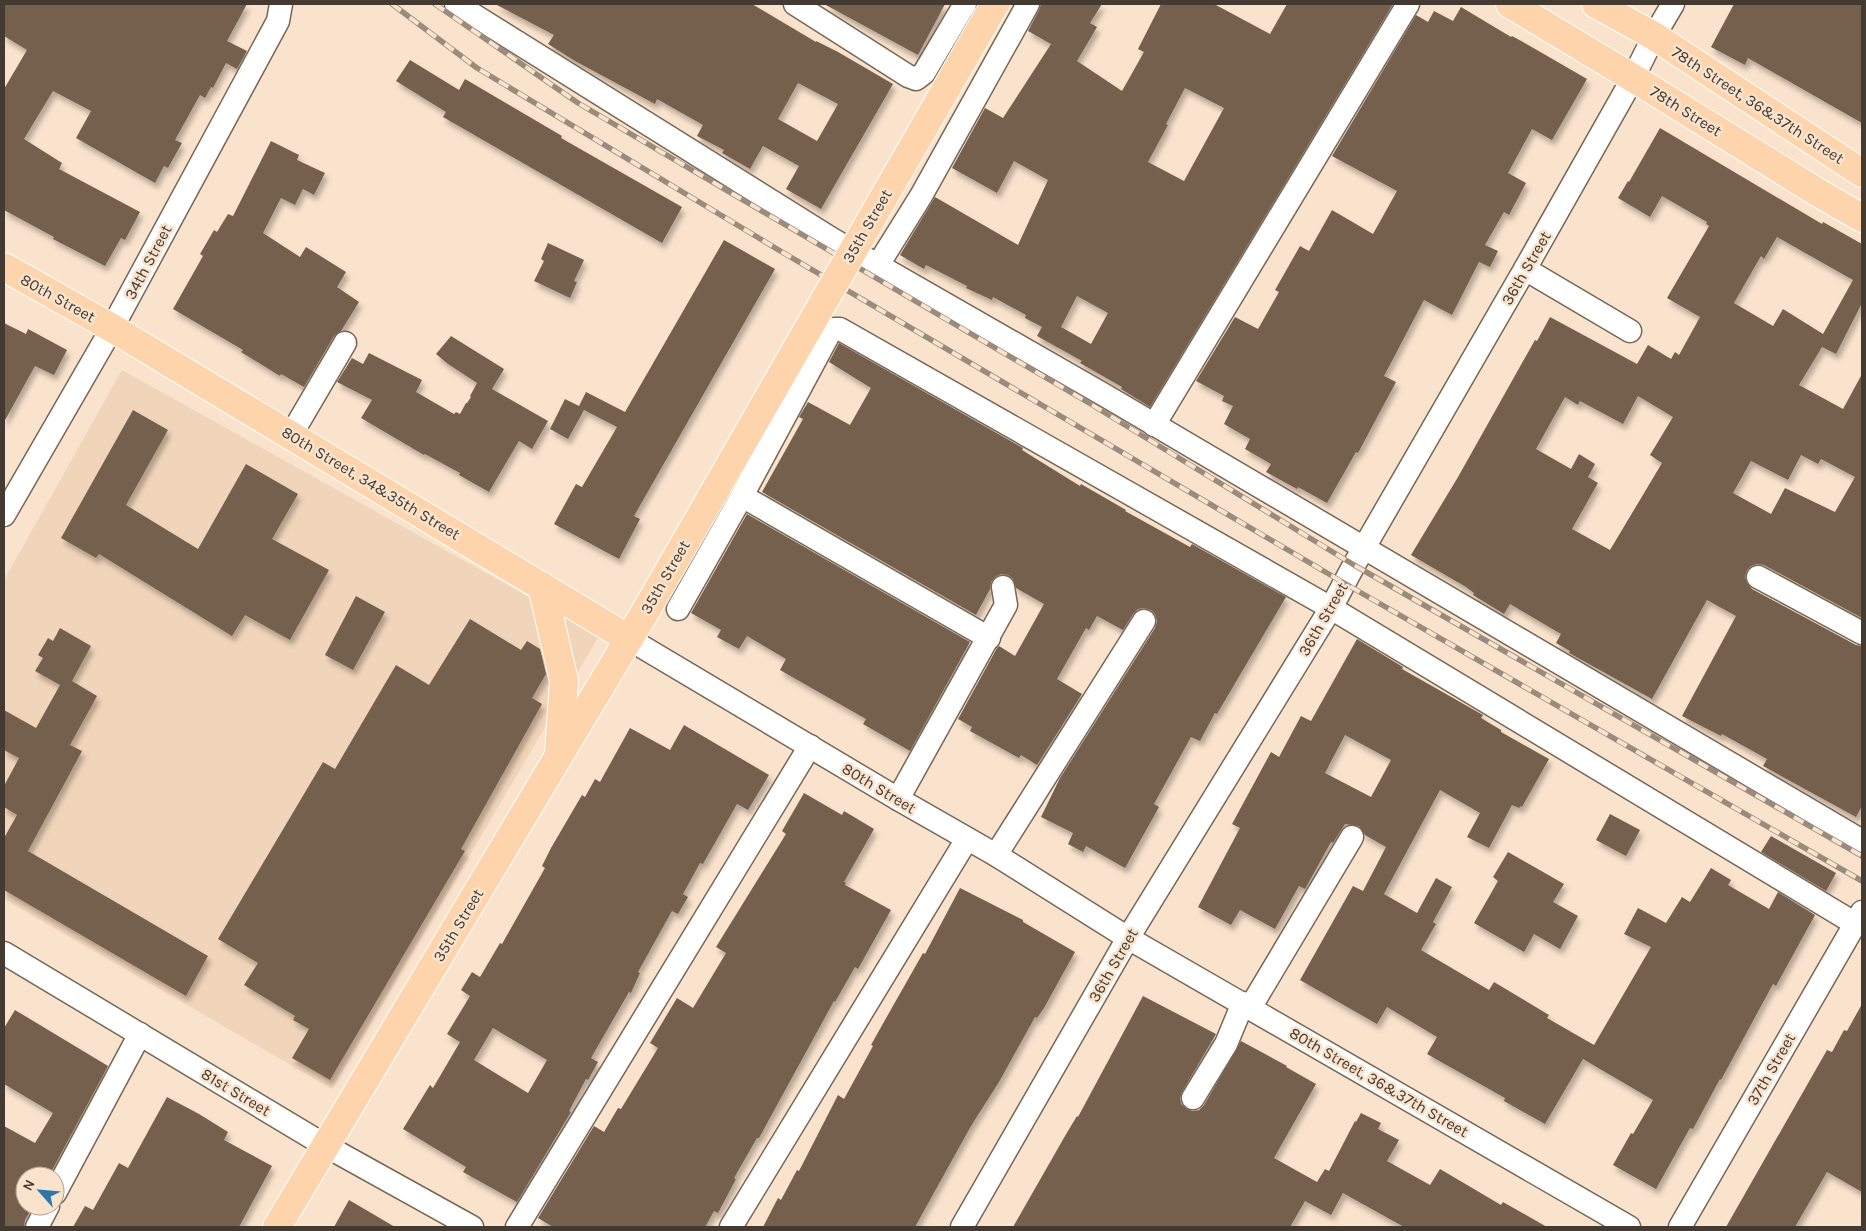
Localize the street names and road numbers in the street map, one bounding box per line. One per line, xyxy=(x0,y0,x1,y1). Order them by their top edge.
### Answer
street label: 78th Street, 36&37th Street xyxy=(1668,42,1848,168)
street label: 78th Street xyxy=(1647,81,1725,141)
street label: 35th Street xyxy=(838,186,896,266)
street label: 34th Street xyxy=(120,221,176,303)
street label: 36th Street xyxy=(1497,228,1555,308)
street label: 80th Street xyxy=(17,270,99,326)
street label: 80th Street, 34&35th Street xyxy=(278,422,464,544)
street label: 35th Street xyxy=(636,537,694,617)
street label: 36th Street xyxy=(1294,579,1352,659)
street label: 80th Street xyxy=(839,759,919,817)
street label: 35th Street xyxy=(429,885,487,965)
street label: 36th Street xyxy=(1084,925,1142,1005)
street label: 80th Street, 36&37th Street xyxy=(1286,1023,1472,1141)
street label: 37th Street xyxy=(1743,1029,1799,1109)
street label: 81st Street xyxy=(198,1064,274,1120)

